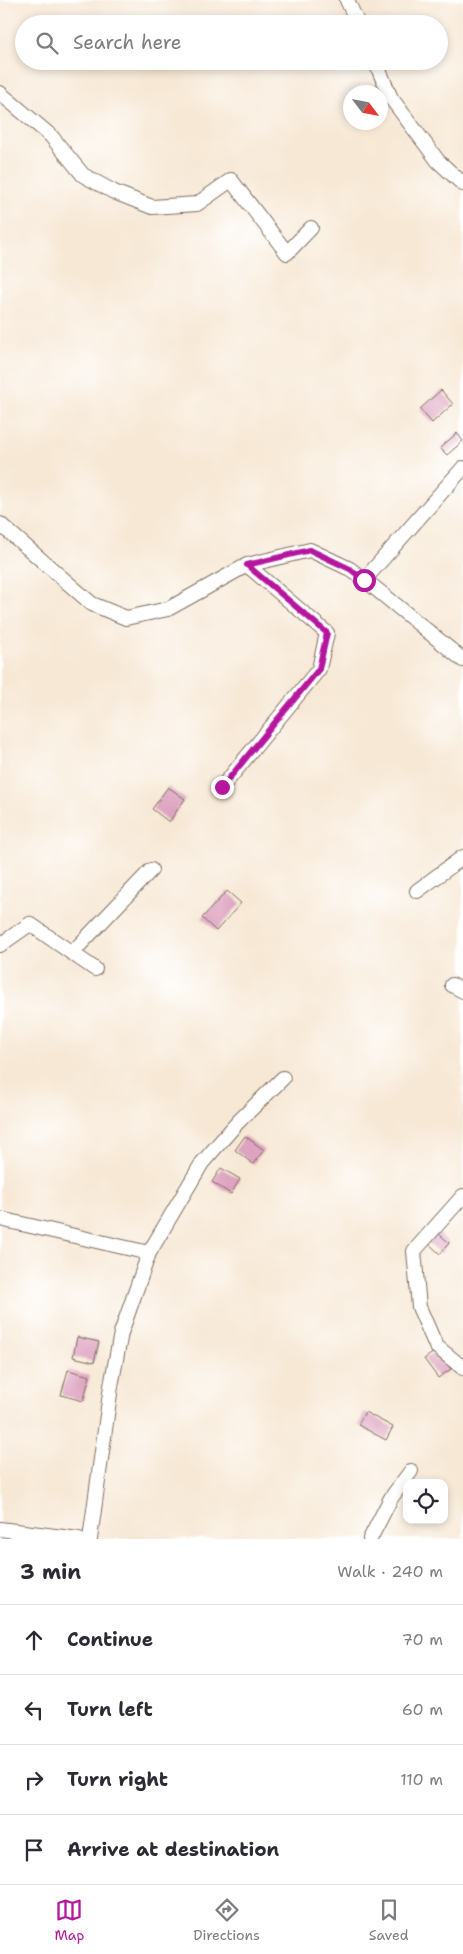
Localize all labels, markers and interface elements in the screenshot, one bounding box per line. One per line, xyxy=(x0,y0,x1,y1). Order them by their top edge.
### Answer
search box xyxy=(15,15,448,70)
icon: search xyxy=(33,29,61,57)
text: Search here xyxy=(73,30,182,55)
north arrow xyxy=(343,85,388,130)
route start xyxy=(353,569,376,592)
route end xyxy=(211,776,234,799)
map controls xyxy=(403,1479,448,1524)
button: locate xyxy=(403,1479,448,1524)
text: 3 min xyxy=(20,1558,81,1586)
text: Walk · 240 m xyxy=(337,1561,443,1582)
icon: ahead xyxy=(20,1626,48,1654)
text: Continue xyxy=(67,1627,153,1652)
text: 70 m xyxy=(402,1629,443,1650)
icon: left xyxy=(20,1696,48,1724)
text: Turn left xyxy=(67,1697,153,1722)
text: 60 m xyxy=(402,1699,443,1720)
icon: right xyxy=(20,1766,48,1794)
text: Turn right xyxy=(67,1767,168,1792)
text: 110 m xyxy=(400,1769,443,1790)
icon: arrive xyxy=(20,1836,48,1864)
text: Arrive at destination xyxy=(67,1837,279,1862)
tab: Map xyxy=(54,1896,84,1944)
tab: Directions xyxy=(193,1896,260,1944)
tab: Saved xyxy=(369,1896,409,1944)

